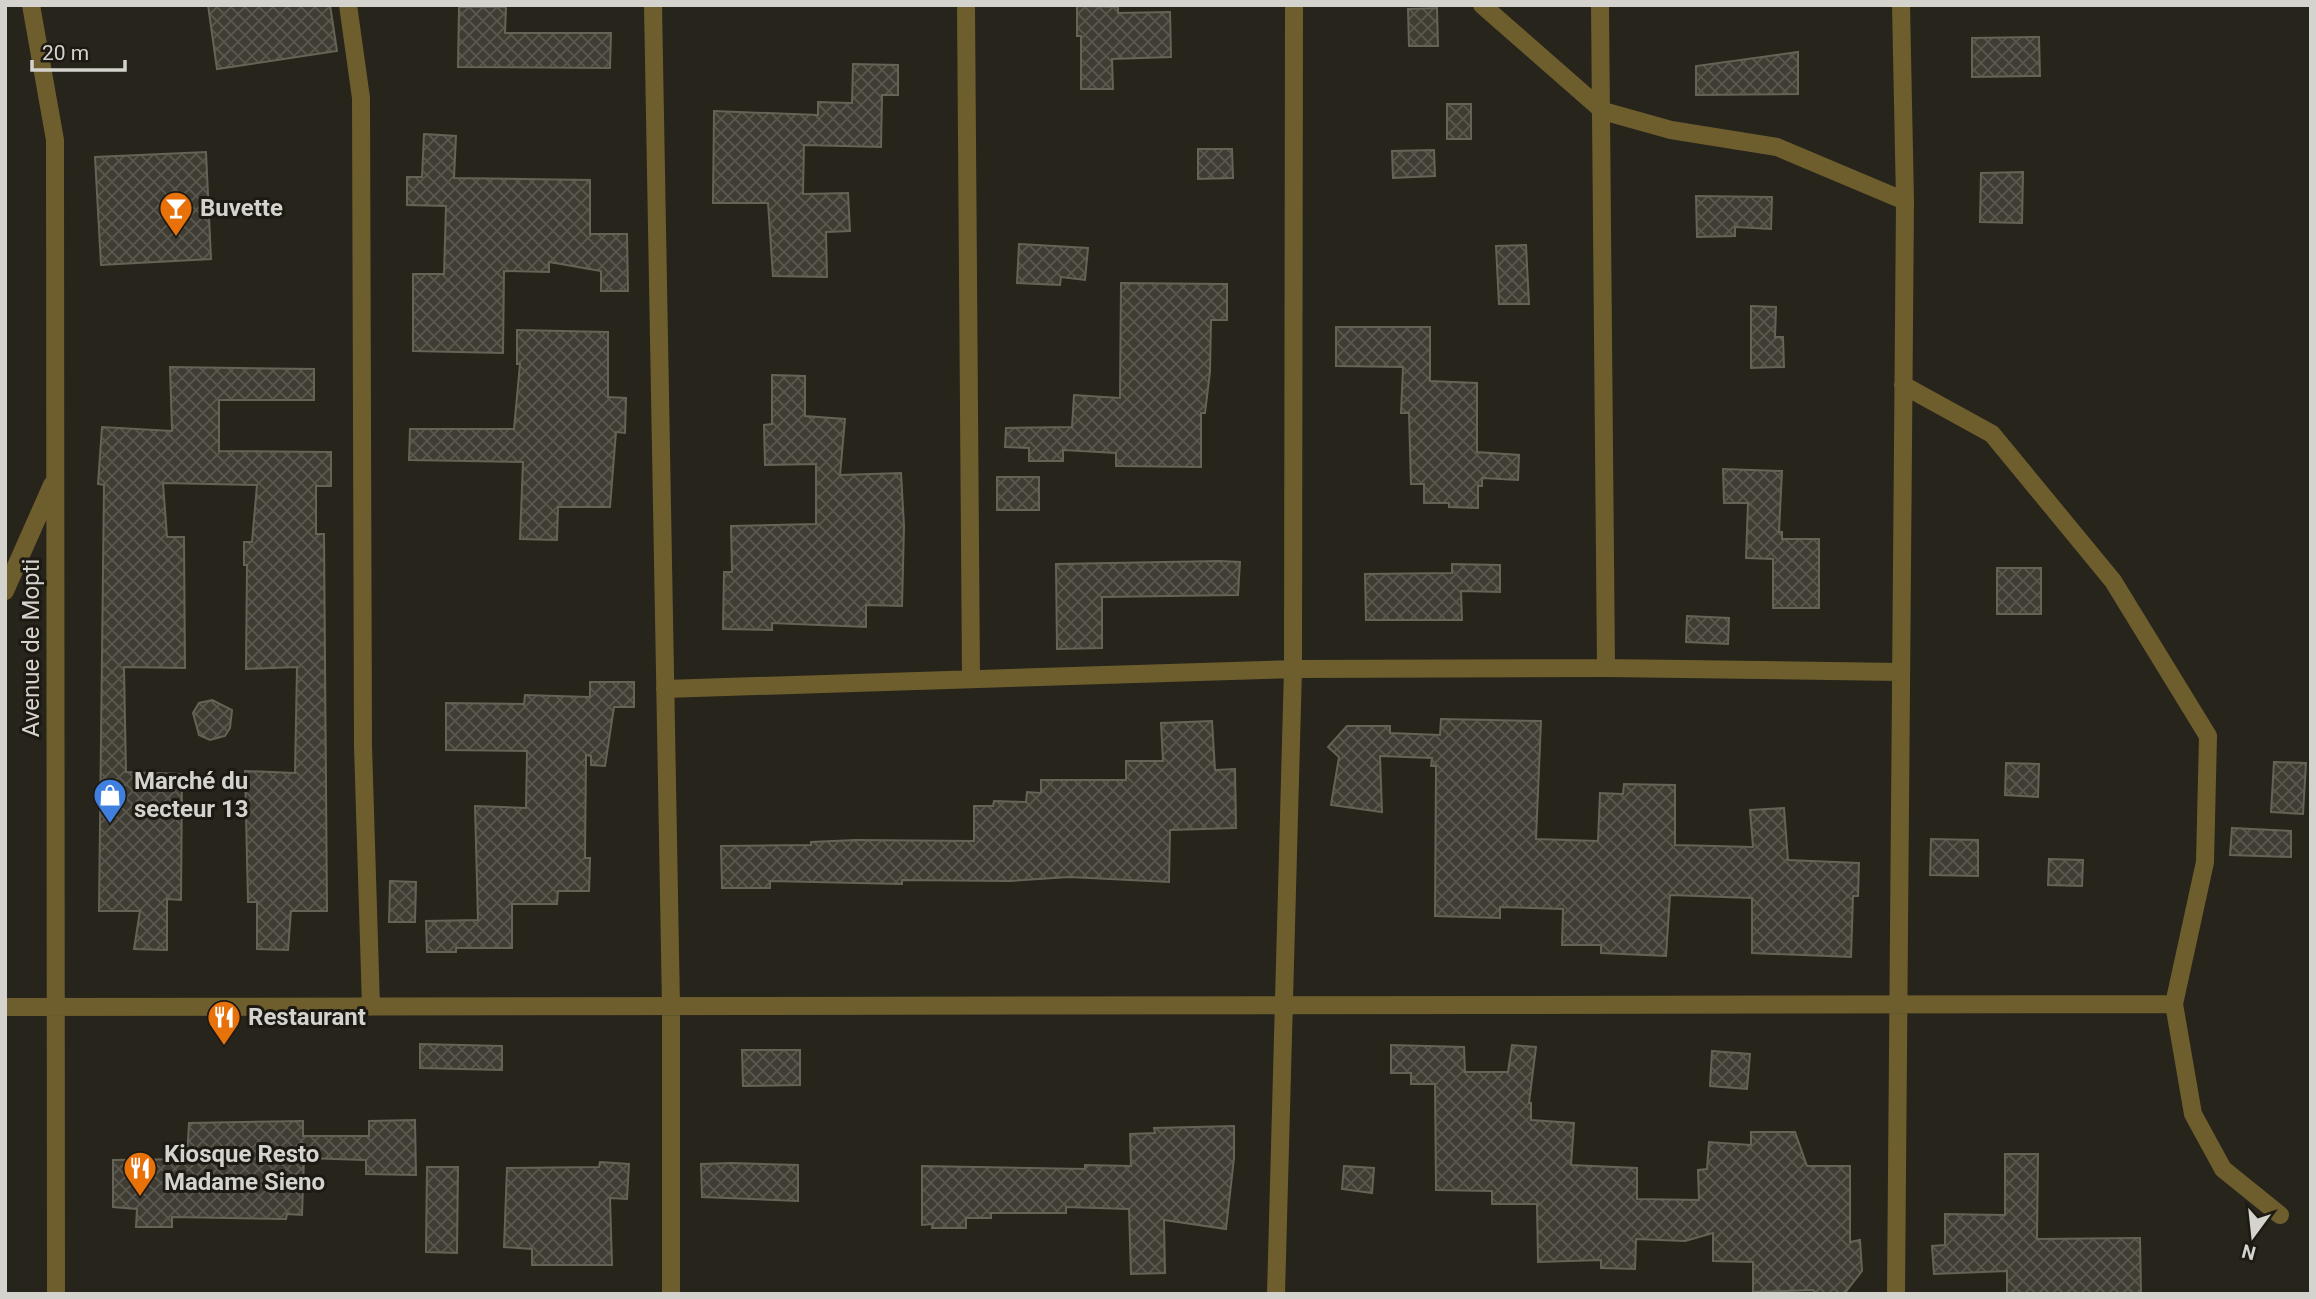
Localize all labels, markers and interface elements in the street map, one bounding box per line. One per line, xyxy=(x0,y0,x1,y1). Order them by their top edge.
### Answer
scale bar xyxy=(32,28,124,72)
text: 20 m xyxy=(42,41,89,65)
bar icon: Buvette xyxy=(157,189,195,238)
place label: Buvette xyxy=(200,194,283,222)
street label: Avenue de Mopti xyxy=(17,559,45,737)
place label: Marché du secteur 13 xyxy=(134,767,249,823)
shop icon: Marché du secteur 13 xyxy=(91,776,129,825)
restaurant icon: Restaurant xyxy=(205,998,243,1047)
place label: Restaurant xyxy=(248,1003,366,1031)
place label: Kiosque Resto Madame Sieno xyxy=(164,1140,325,1196)
restaurant icon: Kiosque Resto Madame Sieno xyxy=(121,1149,159,1198)
north arrow xyxy=(2218,1201,2288,1271)
text: N xyxy=(2239,1239,2258,1265)

